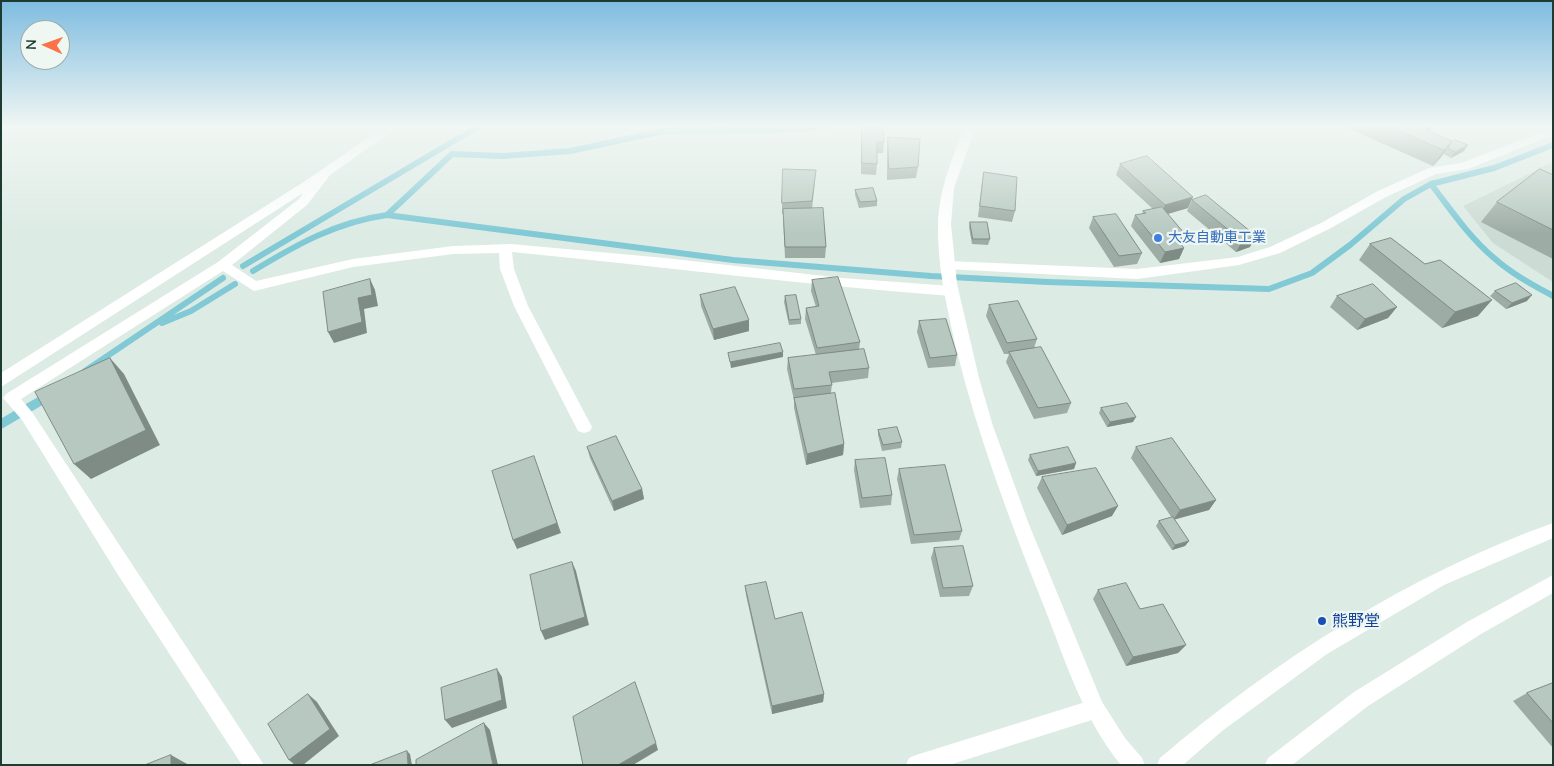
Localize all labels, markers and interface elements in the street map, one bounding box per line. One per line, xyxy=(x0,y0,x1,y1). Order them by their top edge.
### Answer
north arrow xyxy=(20,20,70,70)
text: N xyxy=(22,39,40,50)
place label: 大友自動車工業 xyxy=(1168,230,1266,246)
marker: 大友自動車工業 xyxy=(1152,232,1164,244)
place label: 熊野堂 xyxy=(1332,611,1380,631)
marker: 熊野堂 xyxy=(1316,615,1328,627)

